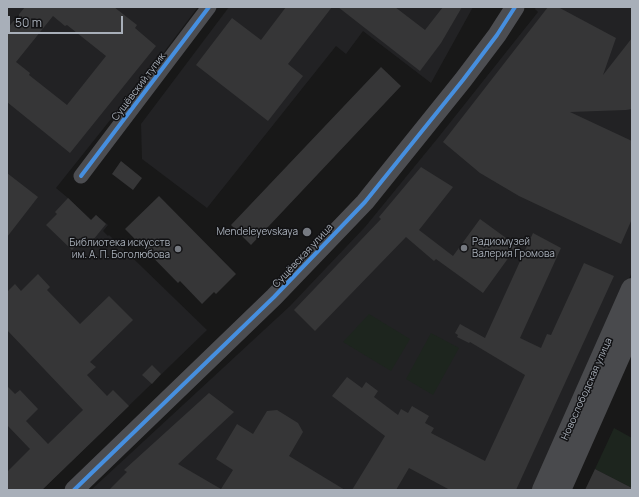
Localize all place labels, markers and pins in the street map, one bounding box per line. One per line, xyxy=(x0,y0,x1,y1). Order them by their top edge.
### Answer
place label: Mendeleyevskaya xyxy=(216,226,298,238)
marker: Mendeleyevskaya xyxy=(301,226,313,238)
place label: Радиомузей Валерия Громова xyxy=(472,236,555,260)
place label: Библиотека искусств им. А. П. Боголюбова xyxy=(69,237,170,260)
marker: Радиомузей Валерия Громова xyxy=(459,243,469,253)
marker: Библиотека искусств им. А. П. Боголюбова xyxy=(173,244,183,254)

